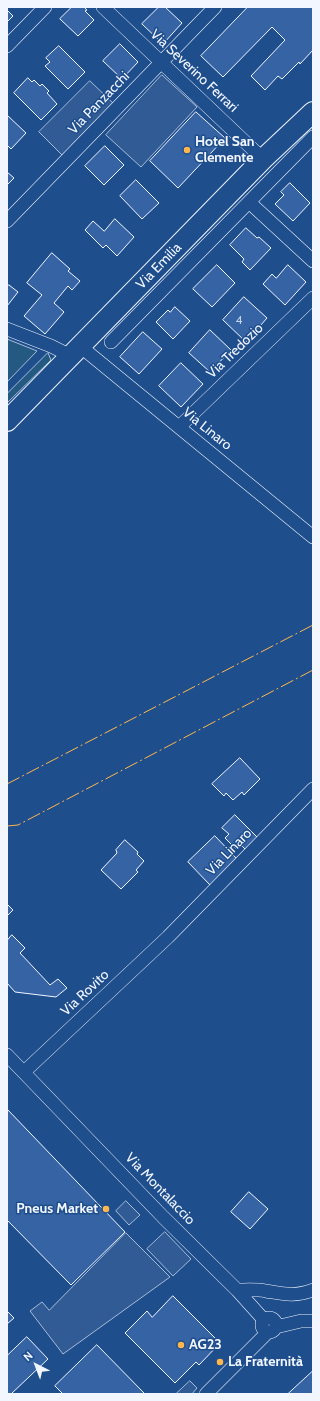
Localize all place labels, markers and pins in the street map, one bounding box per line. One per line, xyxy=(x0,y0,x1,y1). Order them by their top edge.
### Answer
place label: Hotel San Clemente xyxy=(195,134,255,166)
marker: Hotel San Clemente xyxy=(182,145,192,155)
place label: Pneus Market xyxy=(16,1201,98,1217)
marker: Pneus Market xyxy=(101,1204,111,1214)
place label: AG23 xyxy=(189,1337,222,1353)
marker: AG23 xyxy=(176,1340,186,1350)
place label: La Fraternità xyxy=(228,1354,303,1370)
marker: La Fraternità xyxy=(215,1357,225,1367)

